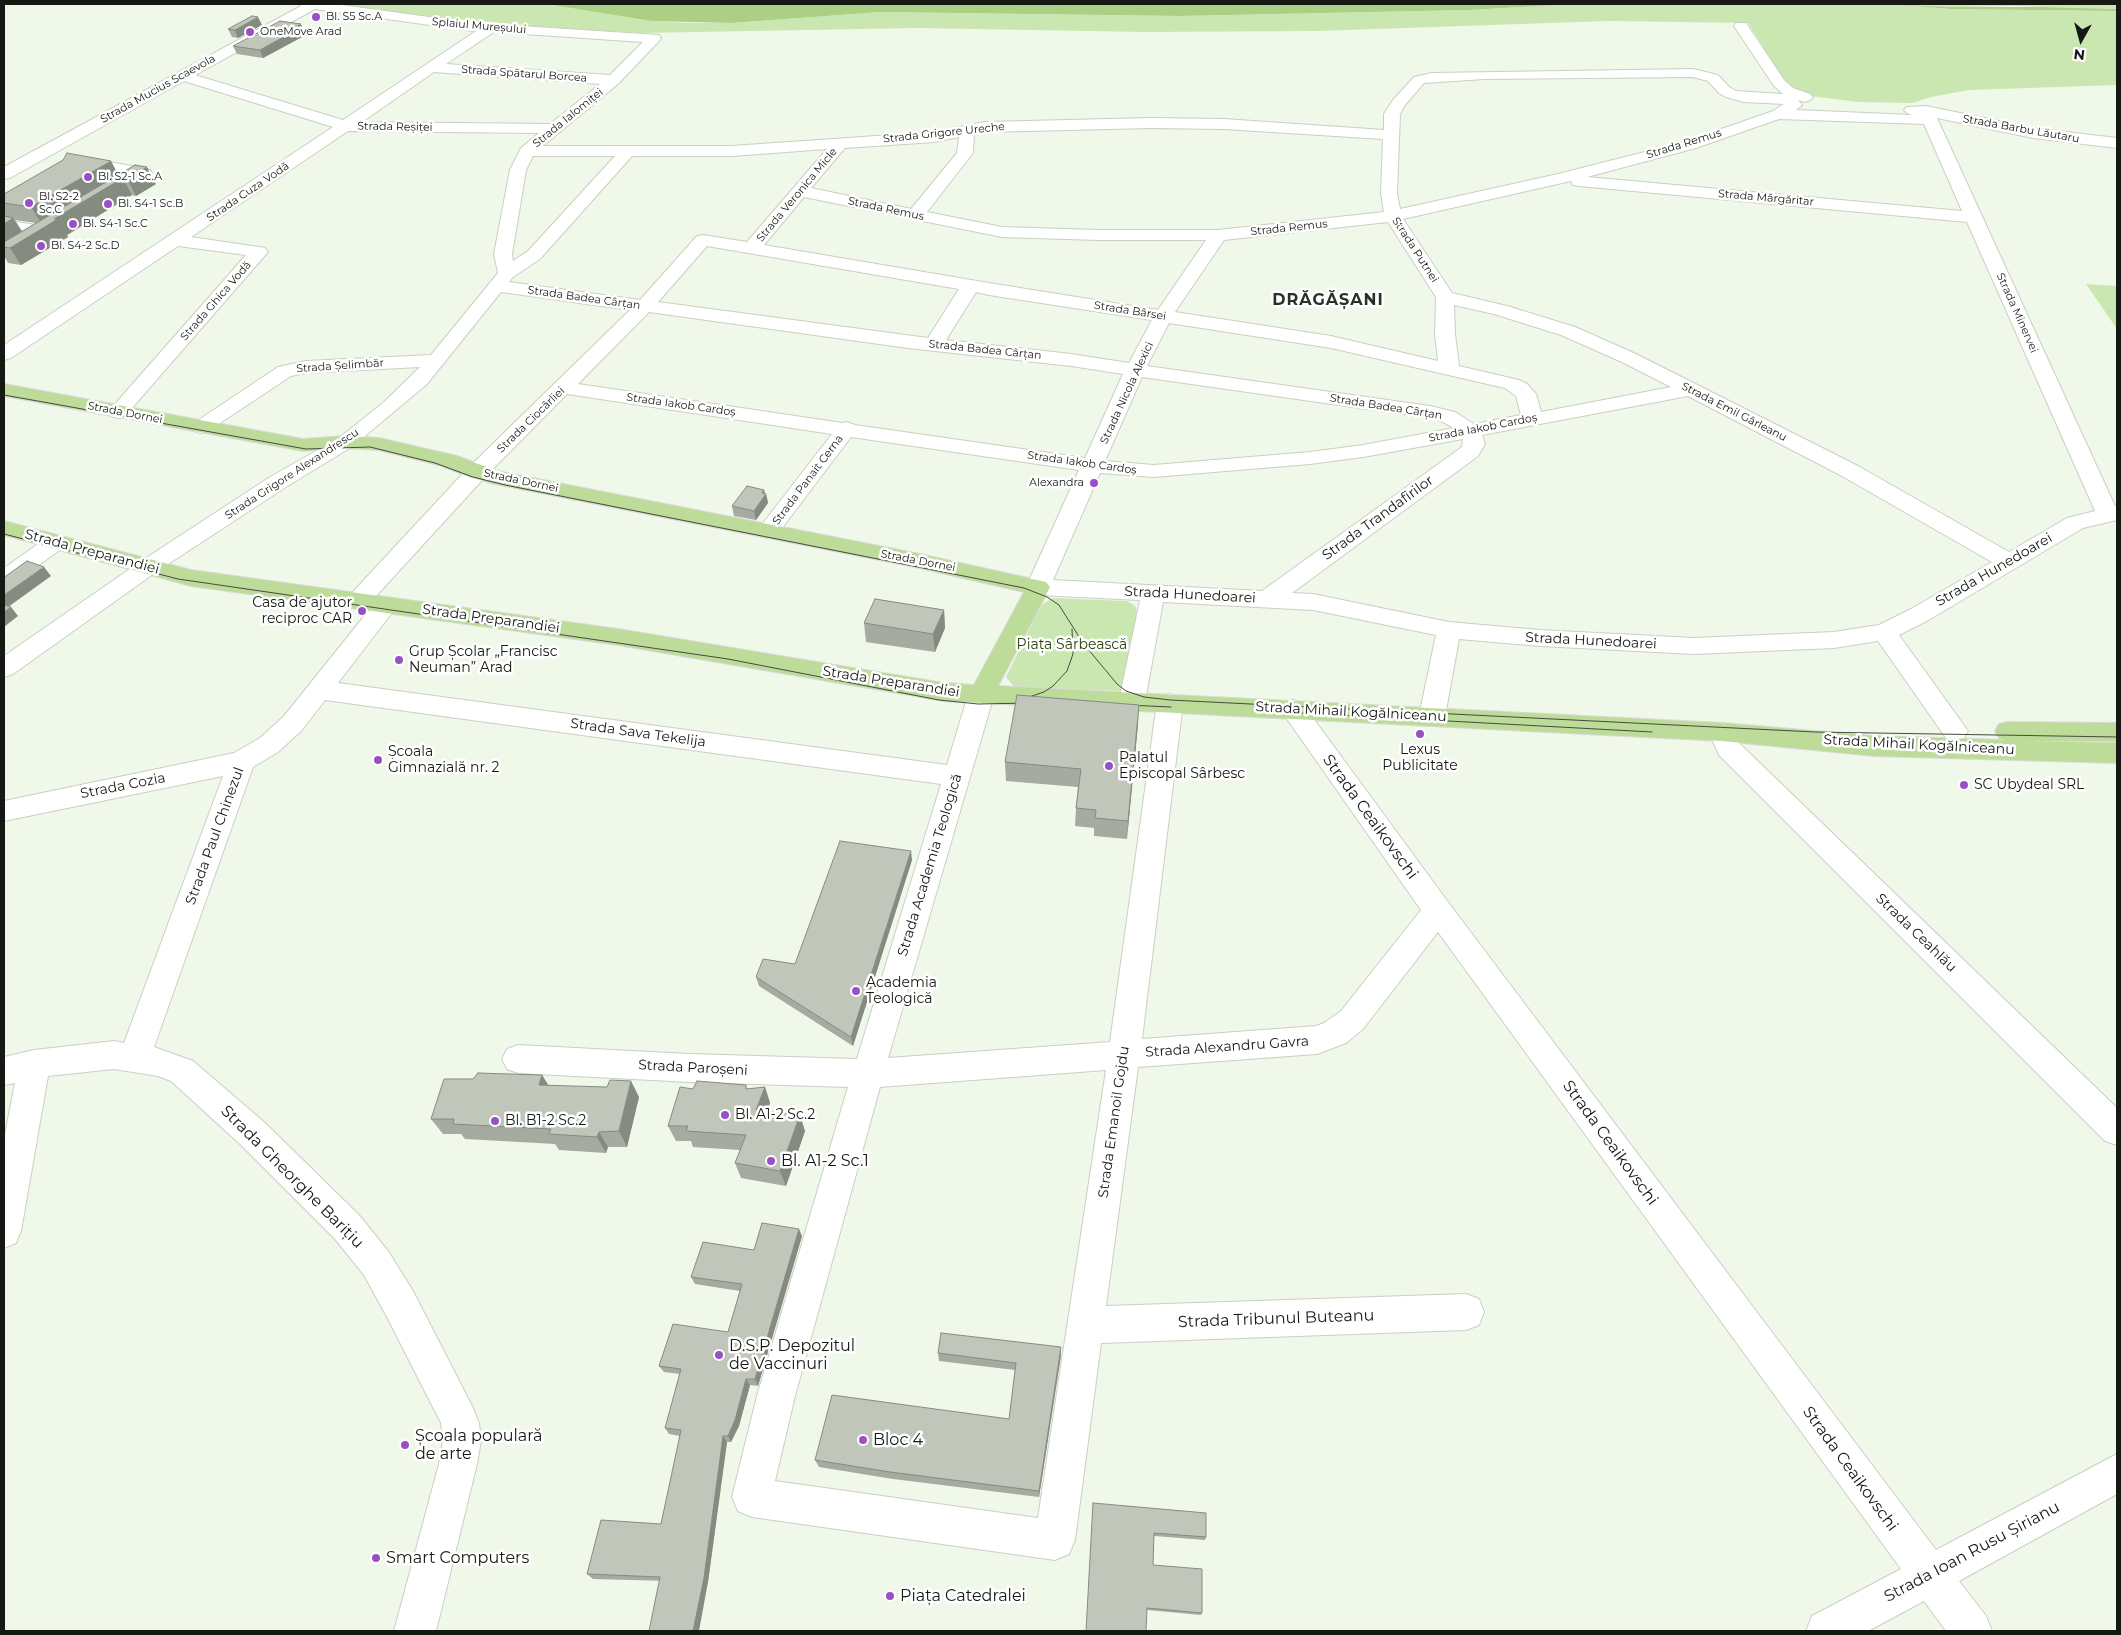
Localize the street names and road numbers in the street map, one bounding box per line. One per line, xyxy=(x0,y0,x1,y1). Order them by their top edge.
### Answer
street label: Splaiul Mureșului xyxy=(431,15,527,37)
street label: Strada Mucius Scaevola xyxy=(98,52,218,126)
street label: Strada Spătarul Borcea xyxy=(461,63,587,85)
street label: Strada Ialomiței xyxy=(530,86,606,150)
street label: Strada Barbu Lăutaru xyxy=(1962,112,2080,146)
street label: Strada Reșiței xyxy=(357,120,433,134)
street label: Strada Grigore Ureche xyxy=(882,120,1006,146)
street label: Strada Remus xyxy=(1645,126,1723,162)
street label: Strada Veronica Micle xyxy=(754,145,840,245)
street label: Strada Cuza Vodă xyxy=(204,160,292,224)
street label: Strada Mărgăritar xyxy=(1718,187,1814,209)
street label: Strada Remus xyxy=(847,194,925,224)
street label: Strada Putnei xyxy=(1389,215,1441,285)
street label: Strada Remus xyxy=(1250,217,1328,239)
street label: Strada Ghica Vodă xyxy=(178,259,254,343)
street label: Strada Minervei xyxy=(1993,271,2041,355)
street label: Strada Badea Cârțan xyxy=(527,284,641,312)
street label: Strada Bârsei xyxy=(1093,299,1167,323)
street label: Strada Badea Cârțan xyxy=(928,338,1042,362)
street label: Strada Nicola Alexici xyxy=(1098,340,1156,446)
street label: Strada Șelimbăr xyxy=(296,356,384,376)
street label: Strada Emil Gârleanu xyxy=(1679,380,1789,444)
street label: Strada Ciocârliei xyxy=(495,384,567,456)
street label: Strada Iakob Cardoș xyxy=(626,391,736,419)
street label: Strada Badea Cârțan xyxy=(1329,392,1443,422)
street label: Strada Dornei xyxy=(87,399,163,427)
street label: Strada Iakob Cardoș xyxy=(1428,411,1538,445)
street label: Strada Grigore Alexandrescu xyxy=(223,426,361,522)
street label: Strada Panait Cerna xyxy=(770,432,846,528)
street label: Strada Iakob Cardoș xyxy=(1027,449,1137,477)
street label: Strada Dornei xyxy=(483,467,559,495)
street label: Strada Trandafirilor xyxy=(1319,472,1437,564)
street label: Strada Preparandiei xyxy=(23,526,161,578)
street label: Strada Hunedoarei xyxy=(1933,530,2055,610)
street label: Strada Dornei xyxy=(880,547,956,575)
street label: Strada Hunedoarei xyxy=(1124,583,1256,607)
street label: Strada Preparandiei xyxy=(421,601,561,637)
street label: Strada Hunedoarei xyxy=(1525,629,1657,653)
street label: Strada Preparandiei xyxy=(821,663,961,701)
street label: Strada Mihail Kogălniceanu xyxy=(1255,699,1447,725)
street label: Strada Sava Tekelija xyxy=(569,715,707,751)
street label: Strada Mihail Kogălniceanu xyxy=(1823,732,2015,758)
street label: Strada Ceaikovschi xyxy=(1318,751,1422,883)
street label: Strada Paul Chinezul xyxy=(182,765,248,907)
street label: Strada Cozia xyxy=(79,770,167,802)
street label: Strada Academia Teologică xyxy=(894,772,966,958)
street label: Strada Ceahlău xyxy=(1872,890,1960,976)
street label: Strada Alexandru Gavra xyxy=(1145,1033,1309,1061)
street label: Strada Emanoil Gojdu xyxy=(1095,1045,1133,1199)
street label: Strada Paroșeni xyxy=(638,1057,748,1079)
street label: Strada Ceaikovschi xyxy=(1558,1077,1662,1209)
street label: Strada Gheorghe Barițiu xyxy=(217,1102,367,1252)
street label: Strada Tribunul Buteanu xyxy=(1177,1306,1375,1332)
street label: Strada Ceaikovschi xyxy=(1798,1403,1902,1535)
street label: Strada Ioan Rusu Șirianu xyxy=(1881,1497,2063,1607)

